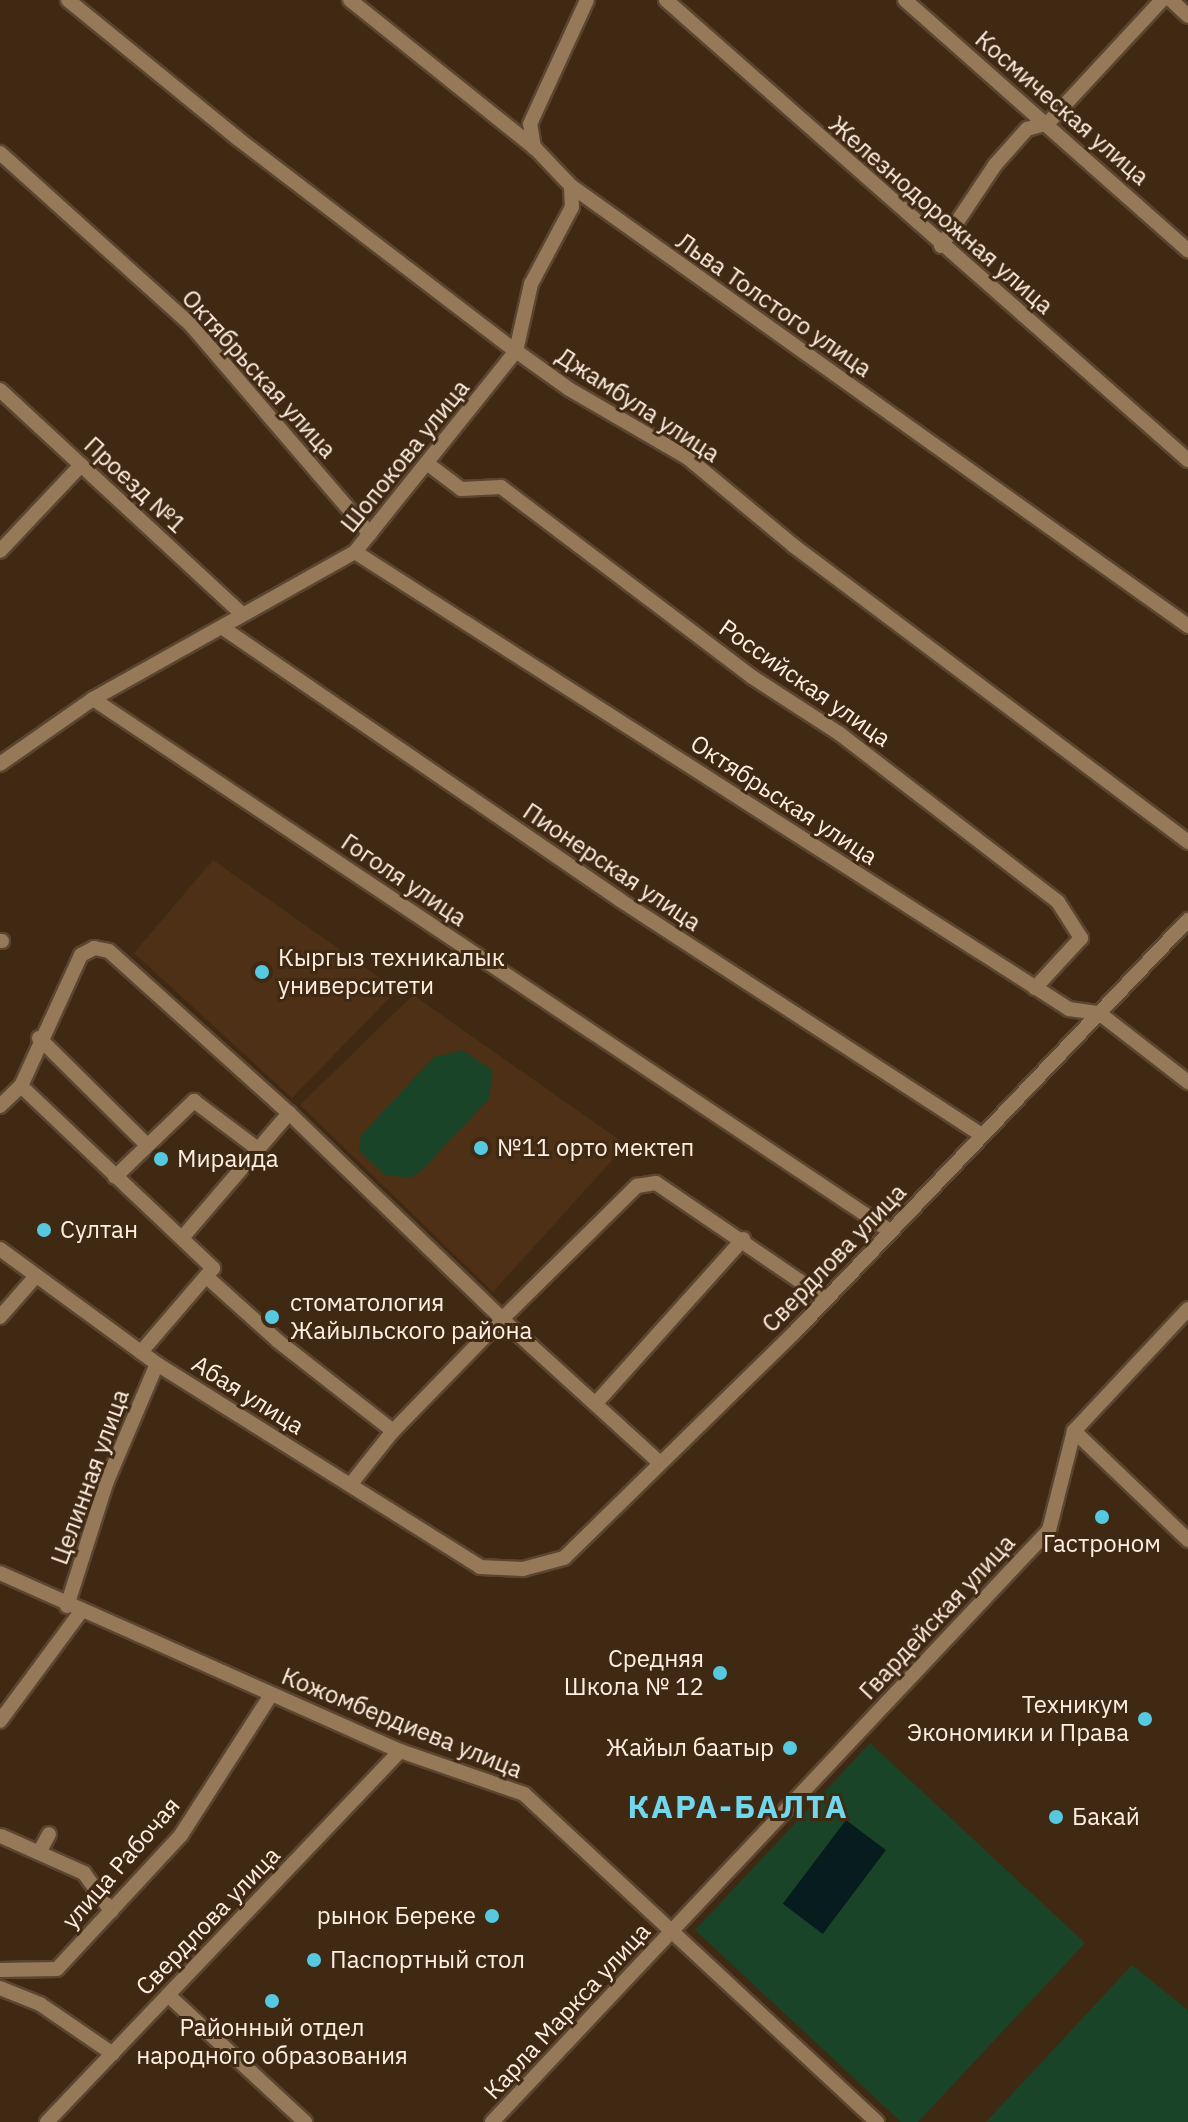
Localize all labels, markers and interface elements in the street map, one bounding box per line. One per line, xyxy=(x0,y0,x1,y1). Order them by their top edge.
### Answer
street label: Космическая улица xyxy=(969,25,1155,191)
street label: Железнодорожная улица xyxy=(823,110,1059,320)
street label: Льва Толстого улица xyxy=(671,227,877,383)
street label: Октябрьская улица xyxy=(176,284,342,464)
street label: Джамбула улица xyxy=(551,342,725,468)
street label: Шопокова улица xyxy=(335,374,475,538)
street label: Проезд №1 xyxy=(78,431,192,539)
street label: Российская улица xyxy=(714,613,896,753)
street label: Октябрьская улица xyxy=(685,729,883,871)
street label: Пионерская улица xyxy=(518,797,706,937)
street label: Гоголя улица xyxy=(336,828,472,932)
place label: Кыргыз техникалык университети xyxy=(278,944,505,1000)
marker: Кыргыз техникалык университети xyxy=(253,963,271,981)
place label: №11 орто мектеп xyxy=(497,1134,694,1162)
marker: №11 орто мектеп xyxy=(472,1139,490,1157)
place label: Мираида xyxy=(177,1145,279,1173)
marker: Мираида xyxy=(152,1150,170,1168)
street label: Свердлова улица xyxy=(756,1178,912,1338)
place label: Султан xyxy=(60,1216,138,1244)
marker: Султан xyxy=(35,1221,53,1239)
place label: стоматология Жайыльского района xyxy=(290,1289,532,1345)
marker: стоматология Жайыльского района xyxy=(261,1306,283,1328)
street label: Абая улица xyxy=(187,1349,309,1441)
street label: Целинная улица xyxy=(45,1385,135,1569)
marker: Гастроном xyxy=(1093,1508,1111,1526)
street label: Гвардейская улица xyxy=(853,1529,1021,1705)
place label: Гастроном xyxy=(1043,1530,1161,1558)
place label: Средняя Школа № 12 xyxy=(564,1645,704,1701)
street label: Кожомбердиева улица xyxy=(277,1662,527,1784)
marker: Средняя Школа № 12 xyxy=(711,1664,729,1682)
place label: Техникум Экономики и Права xyxy=(907,1691,1129,1747)
marker: Техникум Экономики и Права xyxy=(1136,1710,1154,1728)
place label: Жайыл баатыр xyxy=(606,1734,774,1762)
marker: Жайыл баатыр xyxy=(781,1739,799,1757)
district label: КАРА-БАЛТА xyxy=(627,1787,849,1825)
street label: улица Рабочая xyxy=(56,1791,186,1935)
place label: Бакай xyxy=(1072,1803,1140,1831)
marker: Бакай xyxy=(1047,1808,1065,1826)
street label: Свердлова улица xyxy=(130,1841,286,2001)
place label: рынок Береке xyxy=(317,1902,476,1930)
marker: рынок Береке xyxy=(483,1907,501,1925)
street label: Карла Маркса улица xyxy=(478,1917,656,2105)
place label: Паспортный стол xyxy=(330,1946,525,1974)
marker: Паспортный стол xyxy=(305,1951,323,1969)
marker: Районный отдел народного образования xyxy=(263,1992,281,2010)
place label: Районный отдел народного образования xyxy=(136,2014,408,2070)

